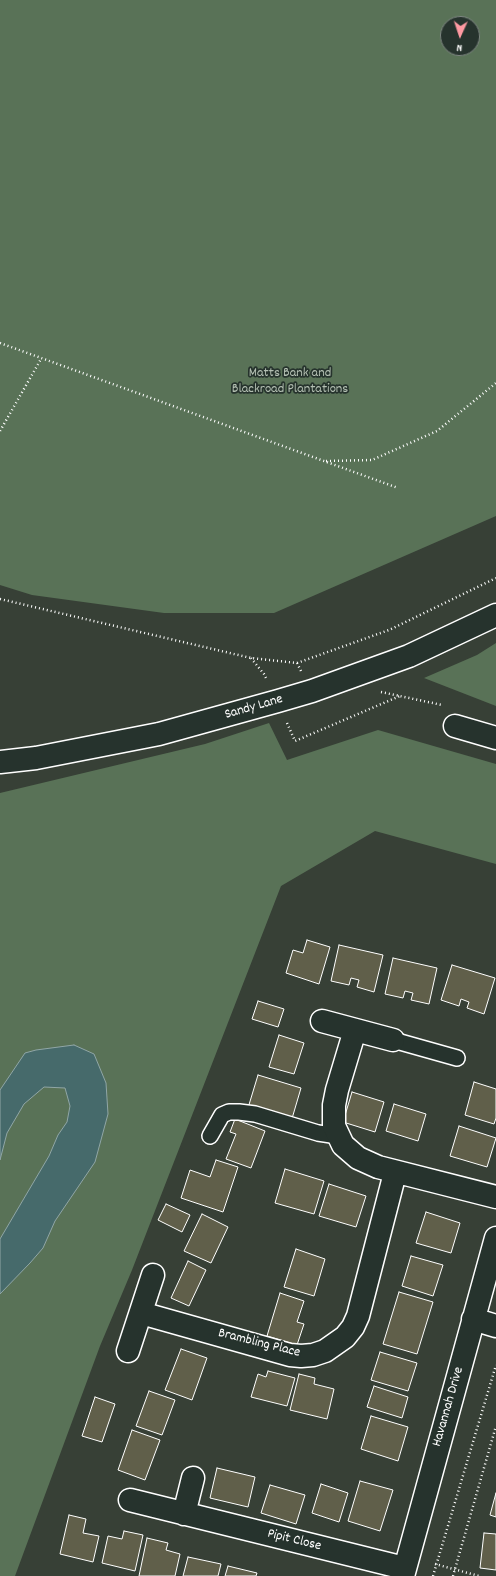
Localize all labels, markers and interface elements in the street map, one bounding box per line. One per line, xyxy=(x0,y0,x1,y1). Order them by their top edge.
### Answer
north arrow xyxy=(440,16,480,56)
text: N xyxy=(456,39,463,55)
park label: Matts Bank and Blackroad Plantations xyxy=(232,366,348,398)
street label: Sandy Lane xyxy=(223,692,285,724)
street label: Brambling Place xyxy=(216,1326,302,1362)
street label: Havannah Drive xyxy=(430,1365,468,1449)
street label: Pipit Close xyxy=(265,1526,323,1556)

